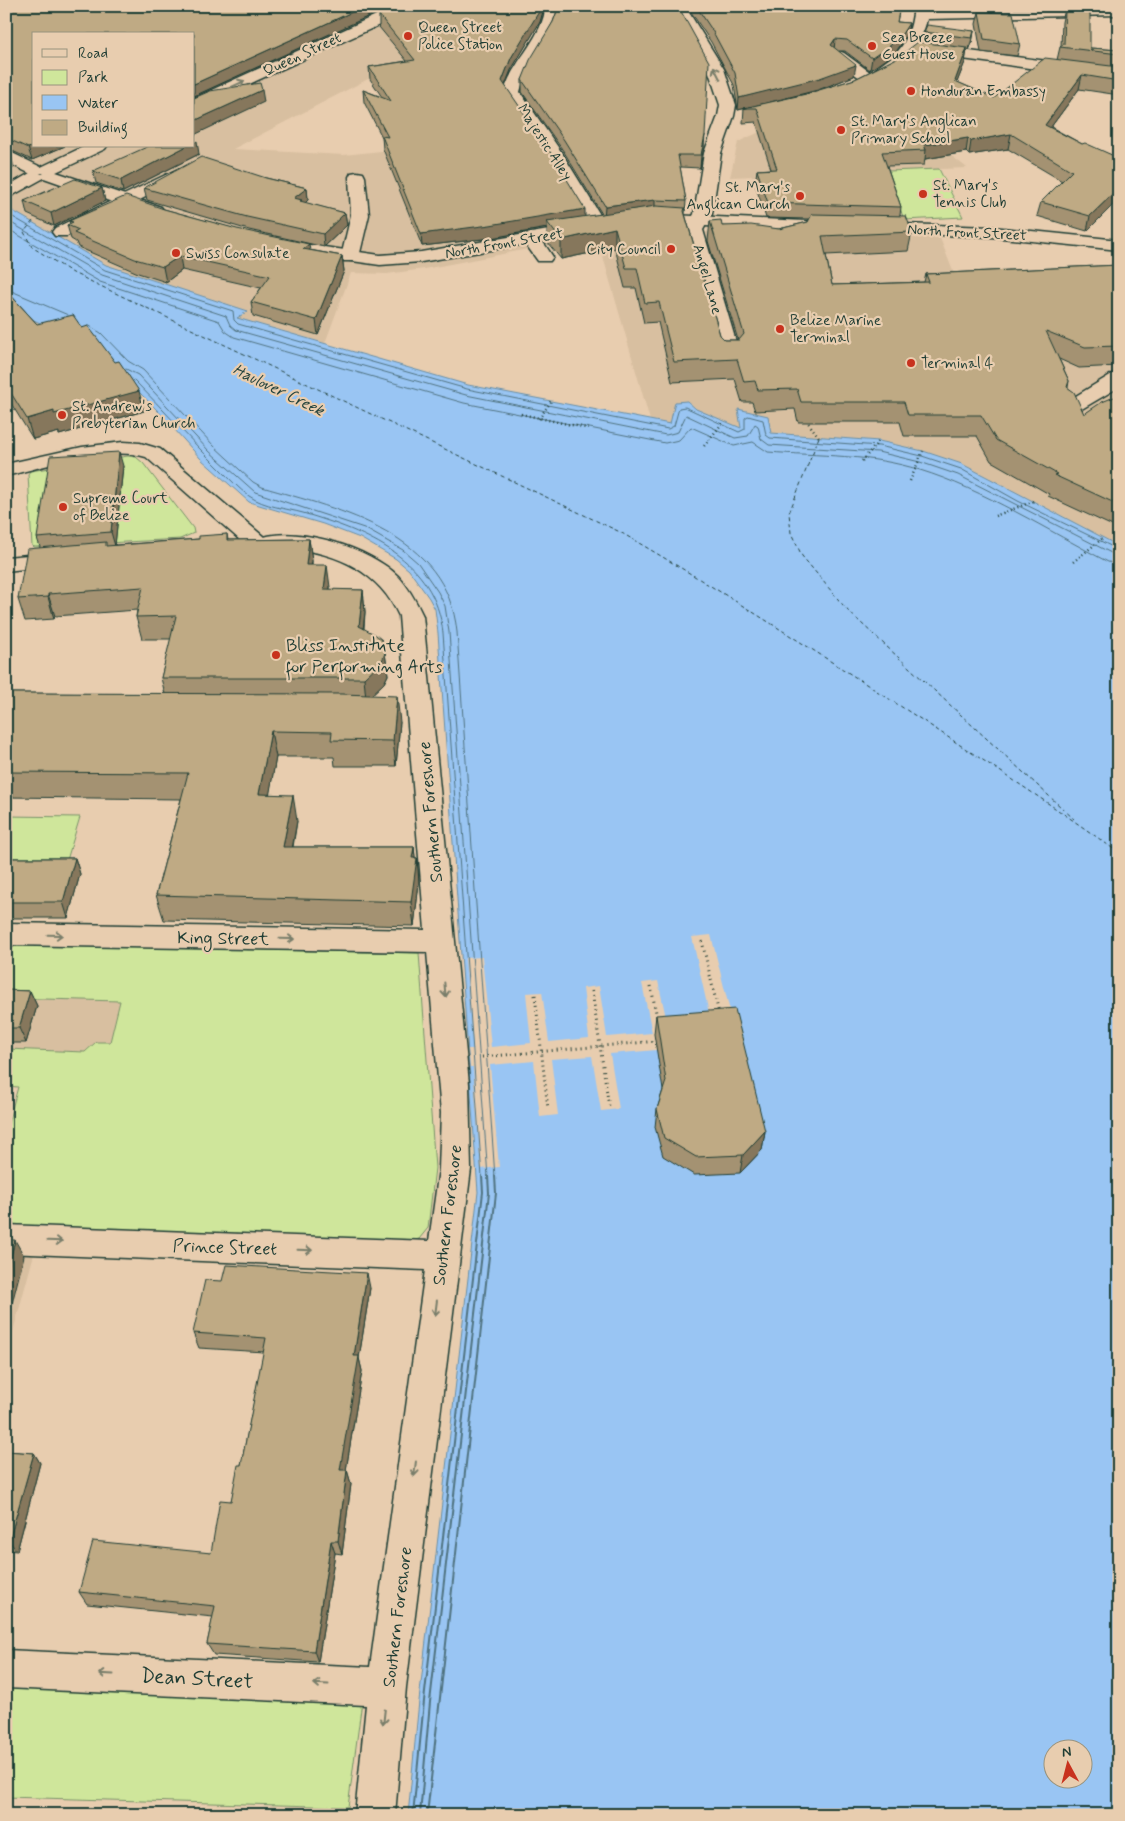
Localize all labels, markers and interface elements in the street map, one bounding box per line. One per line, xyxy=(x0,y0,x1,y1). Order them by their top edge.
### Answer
place label: Queen Street Police Station xyxy=(418,18,503,55)
street label: Queen Street xyxy=(260,28,345,82)
place label: Sea Breeze Guest House xyxy=(882,28,955,65)
marker: Queen Street Police Station xyxy=(402,30,414,42)
legend xyxy=(32,32,195,148)
marker: Sea Breeze Guest House xyxy=(866,40,878,52)
text: Road xyxy=(78,44,108,64)
one-way arrow xyxy=(712,66,721,81)
text: Park xyxy=(78,68,108,88)
one-way arrow xyxy=(230,79,245,88)
place label: Honduran Embassy xyxy=(921,82,1046,102)
marker: Honduran Embassy xyxy=(905,85,917,97)
text: Water xyxy=(78,94,118,114)
street label: Majestic Alley xyxy=(512,100,576,185)
place label: St. Mary's Anglican Primary School xyxy=(851,112,977,149)
text: Building xyxy=(78,118,128,139)
marker: St. Mary's Anglican Primary School xyxy=(835,124,847,136)
place label: St. Mary's Tennis Club xyxy=(933,176,1006,213)
place label: St. Mary's Anglican Church xyxy=(687,178,790,216)
marker: St. Mary's Tennis Club xyxy=(917,188,929,200)
marker: St. Mary's Anglican Church xyxy=(794,190,806,202)
street label: North Front Street xyxy=(907,220,1027,246)
street label: North Front Street xyxy=(443,224,565,264)
place label: City Council xyxy=(586,240,661,260)
street label: Angel Lane xyxy=(687,242,727,317)
marker: City Council xyxy=(665,243,677,255)
place label: Swiss Consulate xyxy=(186,244,289,264)
marker: Swiss Consulate xyxy=(170,247,182,259)
place label: Belize Marine Terminal xyxy=(790,311,881,348)
marker: Belize Marine Terminal xyxy=(774,323,786,335)
place label: Terminal 4 xyxy=(921,354,994,374)
marker: Terminal 4 xyxy=(905,357,917,369)
water label: Haulover Creek xyxy=(229,359,328,422)
place label: St. Andrew's Prebyterian Church xyxy=(72,397,196,434)
marker: St. Andrew's Prebyterian Church xyxy=(56,409,68,421)
place label: Supreme Court of Belize xyxy=(73,489,168,526)
marker: Supreme Court of Belize xyxy=(57,501,69,513)
place label: Bliss Institute for Performing Arts xyxy=(286,634,443,681)
marker: Bliss Institute for Performing Arts xyxy=(270,649,282,661)
street label: Southern Foreshore xyxy=(413,740,449,884)
street label: King Street xyxy=(177,926,270,953)
one-way arrow xyxy=(46,930,63,940)
one-way arrow xyxy=(279,934,295,944)
one-way arrow xyxy=(440,982,450,998)
street label: Southern Foreshore xyxy=(427,1143,469,1287)
street label: Prince Street xyxy=(172,1234,278,1262)
one-way arrow xyxy=(47,1236,63,1245)
one-way arrow xyxy=(297,1246,313,1255)
one-way arrow xyxy=(431,1300,441,1316)
one-way arrow xyxy=(410,1461,420,1477)
street label: Southern Foreshore xyxy=(377,1545,419,1689)
street label: Dean Street xyxy=(140,1662,254,1696)
one-way arrow xyxy=(99,1670,115,1679)
one-way arrow xyxy=(313,1680,329,1689)
one-way arrow xyxy=(380,1709,389,1725)
north arrow xyxy=(1042,1738,1092,1788)
text: N xyxy=(1061,1743,1072,1762)

